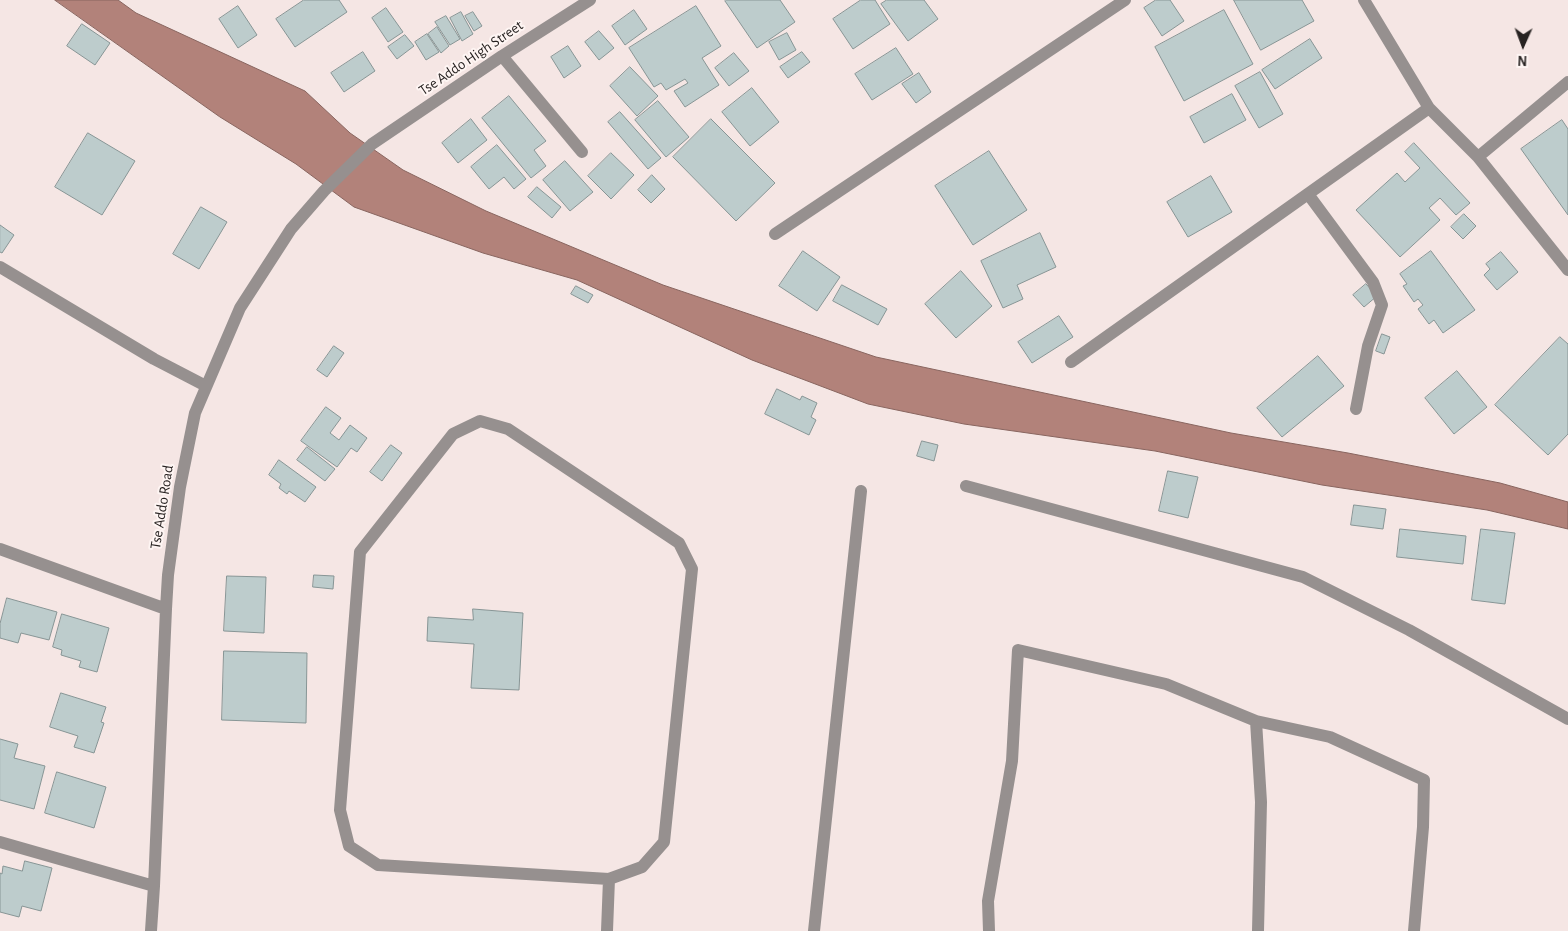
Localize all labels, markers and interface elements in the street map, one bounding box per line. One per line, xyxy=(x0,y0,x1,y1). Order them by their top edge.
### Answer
street label: Tse Addo High Street xyxy=(415,16,527,100)
north arrow xyxy=(1498,20,1548,70)
text: N xyxy=(1517,53,1528,67)
street label: Tse Addo Road xyxy=(146,464,178,550)

